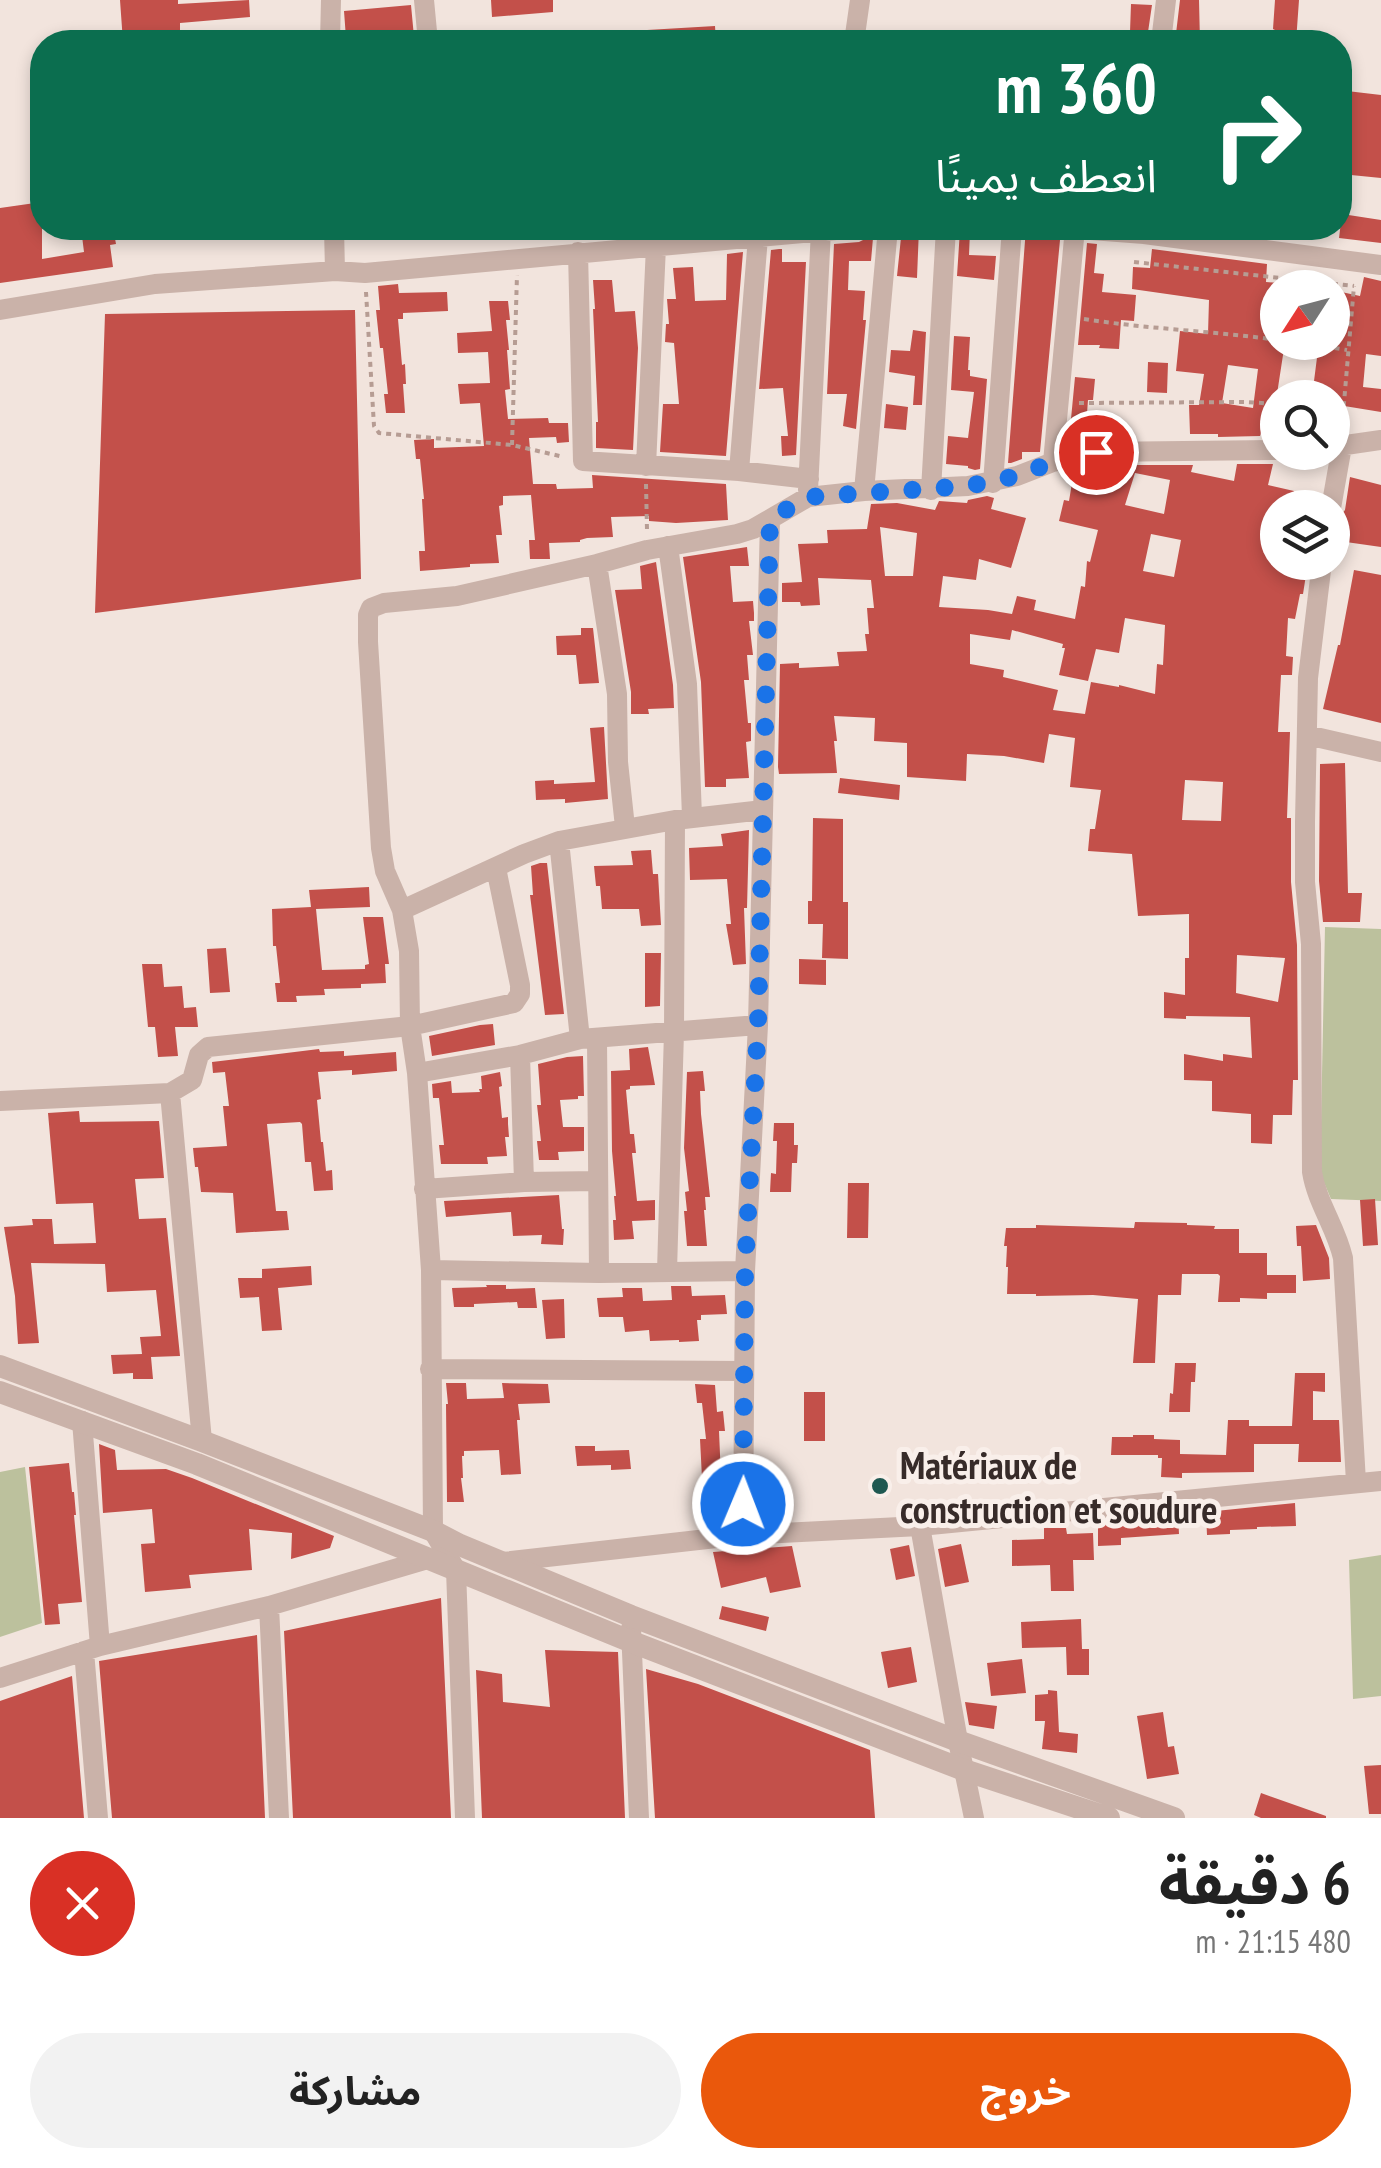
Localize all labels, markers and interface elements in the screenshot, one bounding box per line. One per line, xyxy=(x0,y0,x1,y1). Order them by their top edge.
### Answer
text: 360 m xyxy=(996,42,1157,132)
icon: right xyxy=(1192,70,1322,200)
text: انعطف يمينًا xyxy=(935,146,1157,204)
north arrow xyxy=(1260,270,1350,360)
map controls xyxy=(1260,270,1350,580)
button: search xyxy=(1260,380,1350,470)
pin xyxy=(1054,410,1139,495)
icon: arrive xyxy=(1069,425,1124,480)
button: layers xyxy=(1260,490,1350,580)
place label: Matériaux de construction et soudure xyxy=(900,1440,1217,1533)
position arrow xyxy=(691,1452,795,1556)
marker: Matériaux de construction et soudure xyxy=(869,1475,891,1497)
text: 6 دقيقة xyxy=(1159,1843,1351,1921)
button: close xyxy=(30,1851,135,1956)
text: 480 m · 21:15 xyxy=(1196,1920,1351,1962)
button: مشاركة xyxy=(30,2033,681,2148)
button: خروج xyxy=(701,2033,1351,2148)

